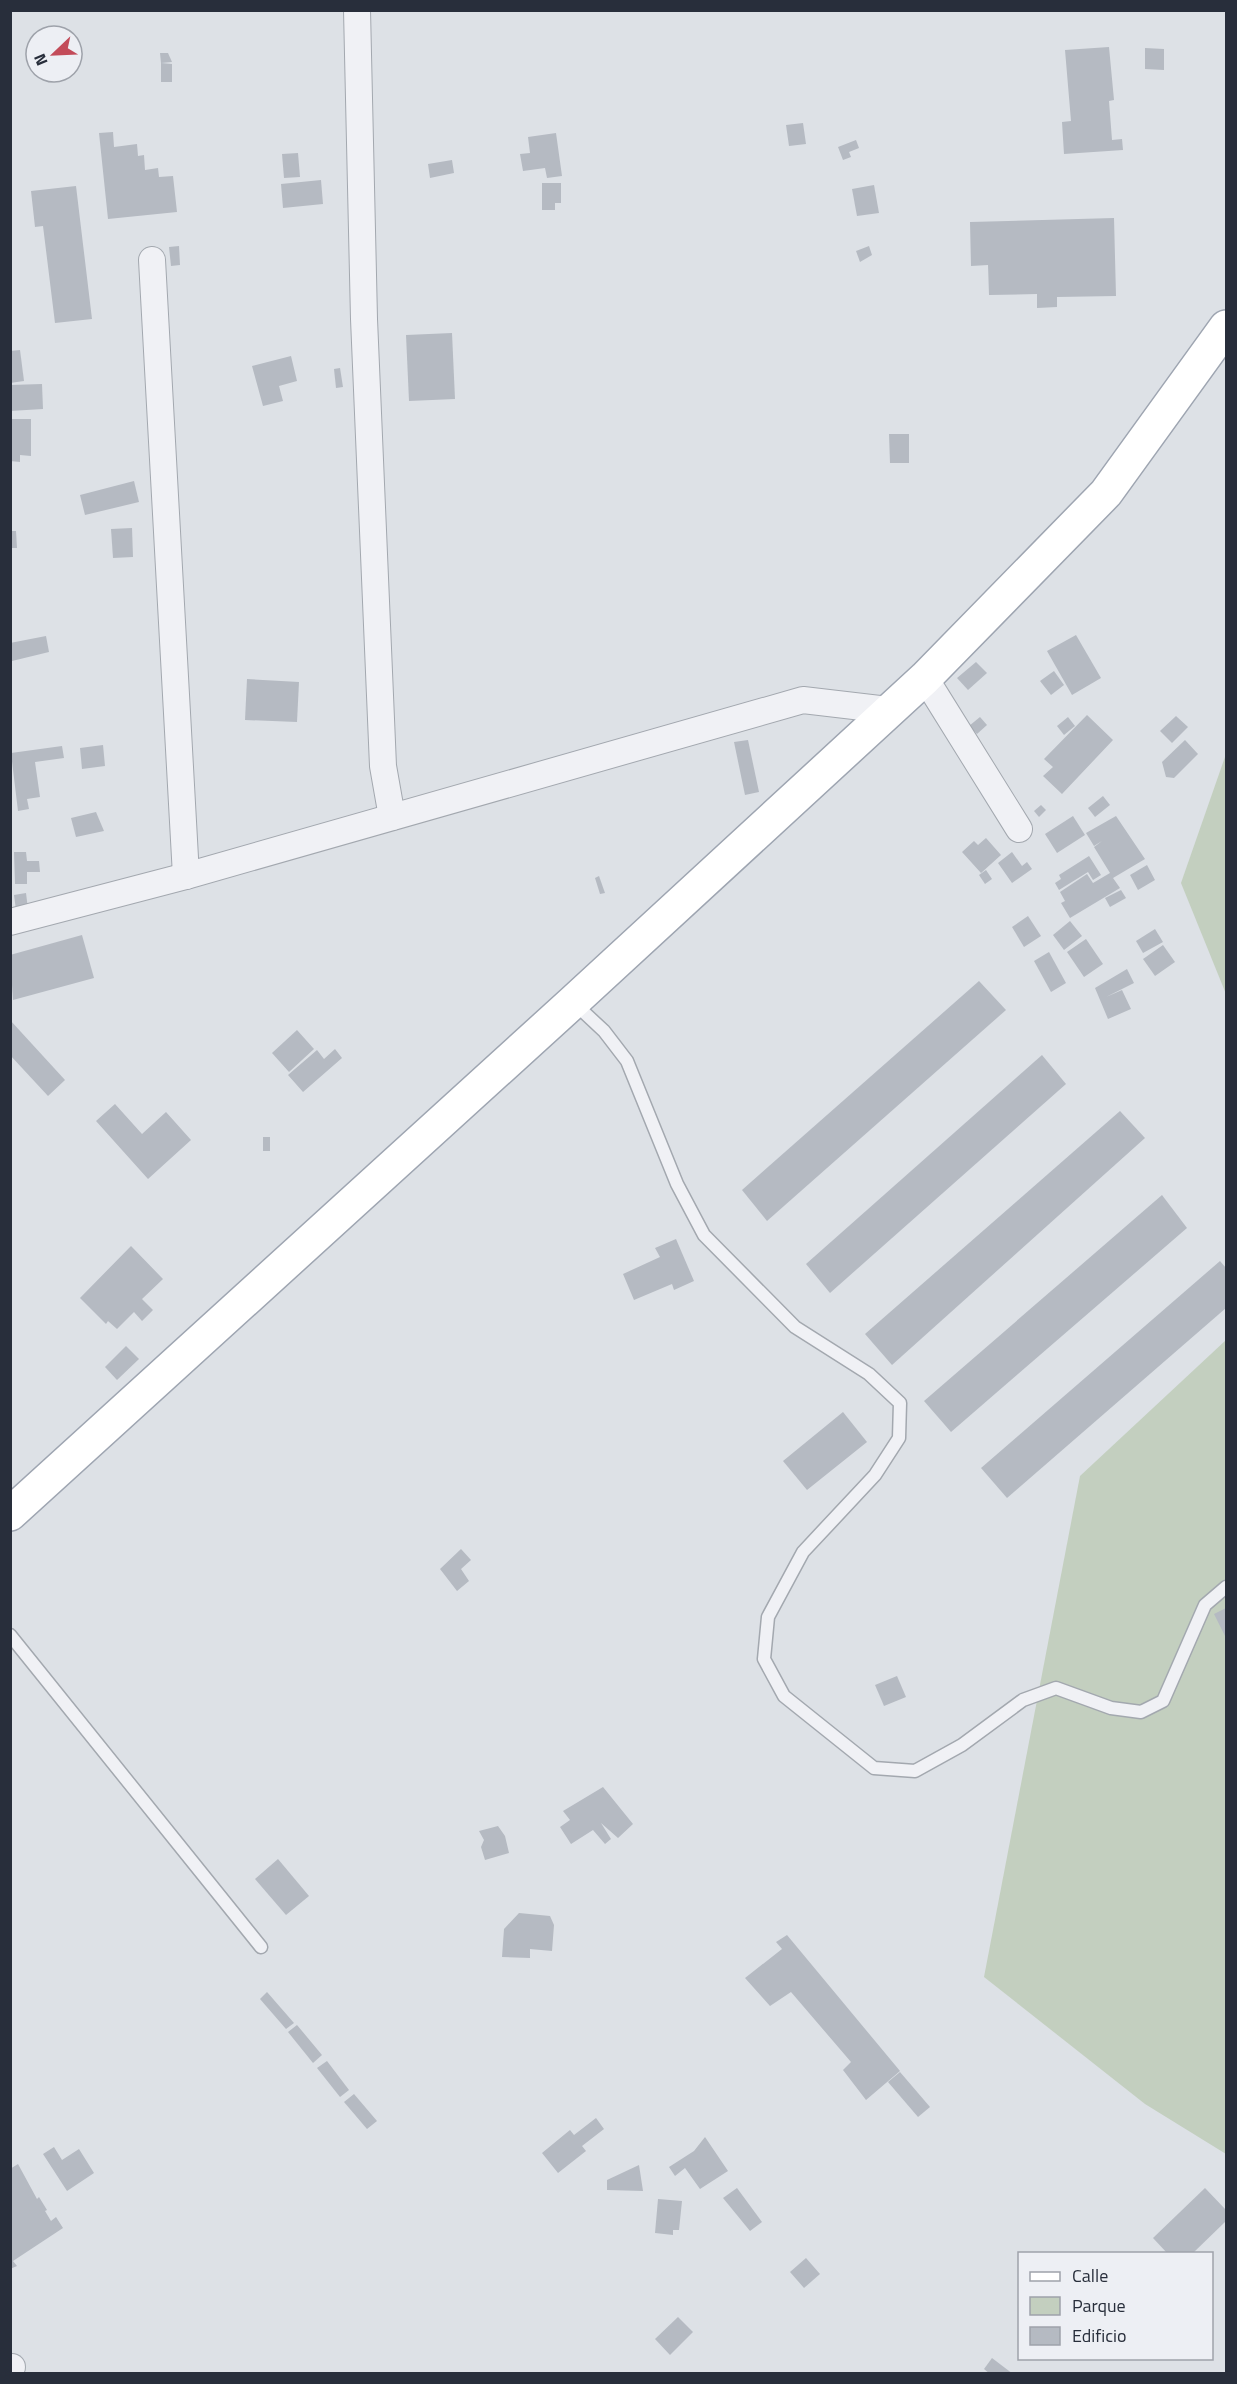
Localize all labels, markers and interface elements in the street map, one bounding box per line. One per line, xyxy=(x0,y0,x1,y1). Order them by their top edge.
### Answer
north arrow xyxy=(24,24,84,84)
text: N xyxy=(27,50,53,70)
legend xyxy=(1018,2252,1213,2360)
text: Calle xyxy=(1072,2262,1108,2289)
text: Parque xyxy=(1072,2292,1126,2319)
text: Edificio xyxy=(1072,2322,1126,2349)

